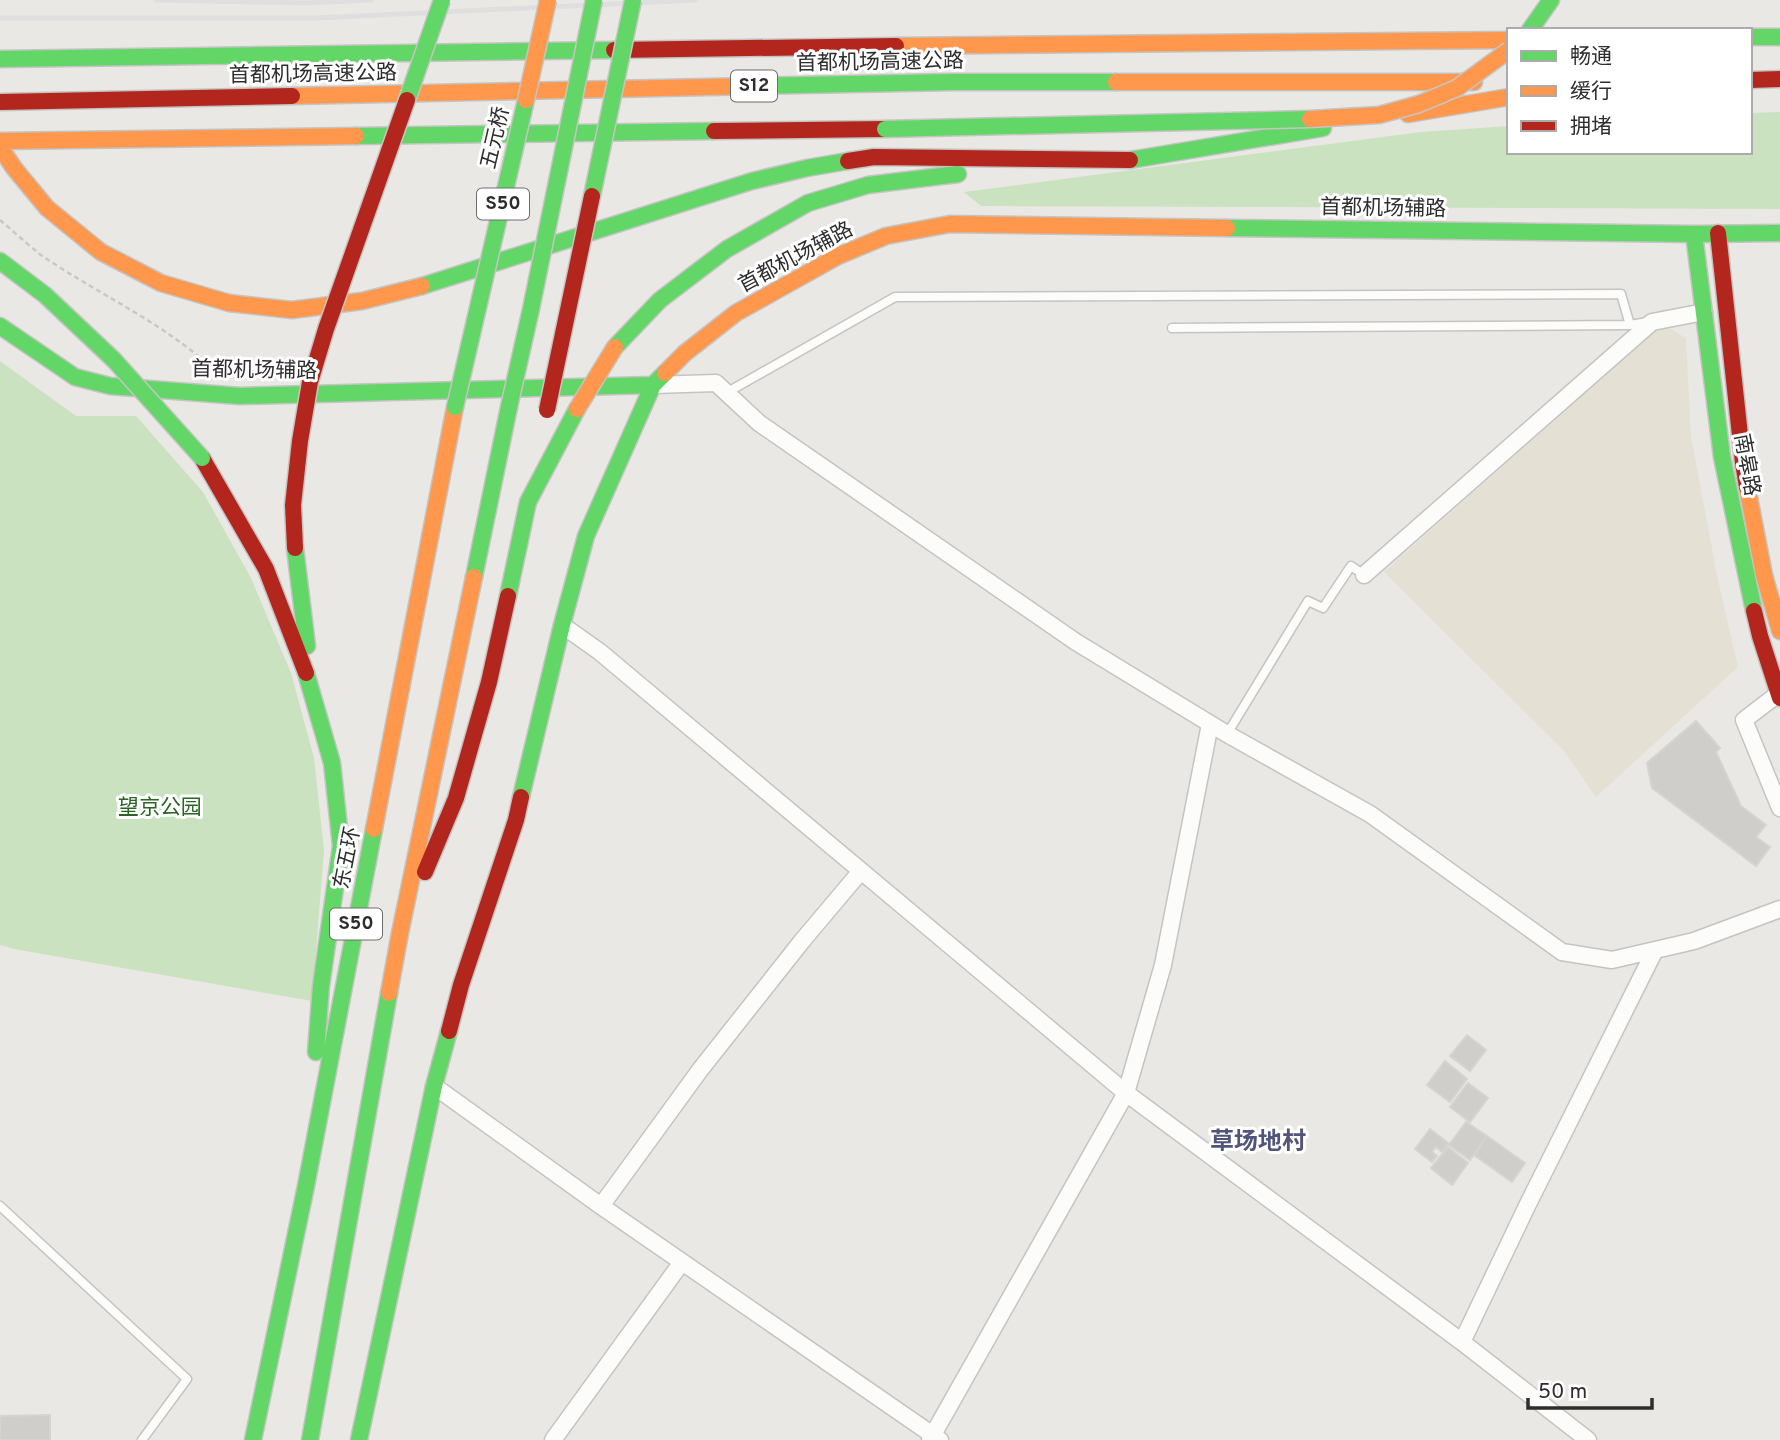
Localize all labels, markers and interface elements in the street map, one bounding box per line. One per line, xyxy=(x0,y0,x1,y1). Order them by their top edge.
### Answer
legend xyxy=(1507,28,1752,154)
text: 畅通 xyxy=(1570,44,1612,71)
street label: 首都机场高速公路 xyxy=(796,48,964,78)
street label: 首都机场高速公路 xyxy=(229,60,397,90)
road number: S12 xyxy=(731,71,777,102)
text: 缓行 xyxy=(1570,79,1612,106)
street label: 五元桥 xyxy=(476,104,516,172)
text: 拥堵 xyxy=(1570,114,1612,141)
road number: S50 xyxy=(477,188,529,220)
street label: 首都机场辅路 xyxy=(1320,194,1446,224)
street label: 首都机场辅路 xyxy=(734,217,858,299)
street label: 首都机场辅路 xyxy=(191,356,317,386)
street label: 南皋路 xyxy=(1727,432,1765,498)
park label: 望京公园 xyxy=(118,795,202,822)
street label: 东五环 xyxy=(329,825,367,891)
road number: S50 xyxy=(330,908,382,940)
district label: 草场地村 xyxy=(1210,1128,1306,1158)
scale bar xyxy=(1528,1366,1652,1410)
text: 50 m xyxy=(1538,1379,1587,1406)

